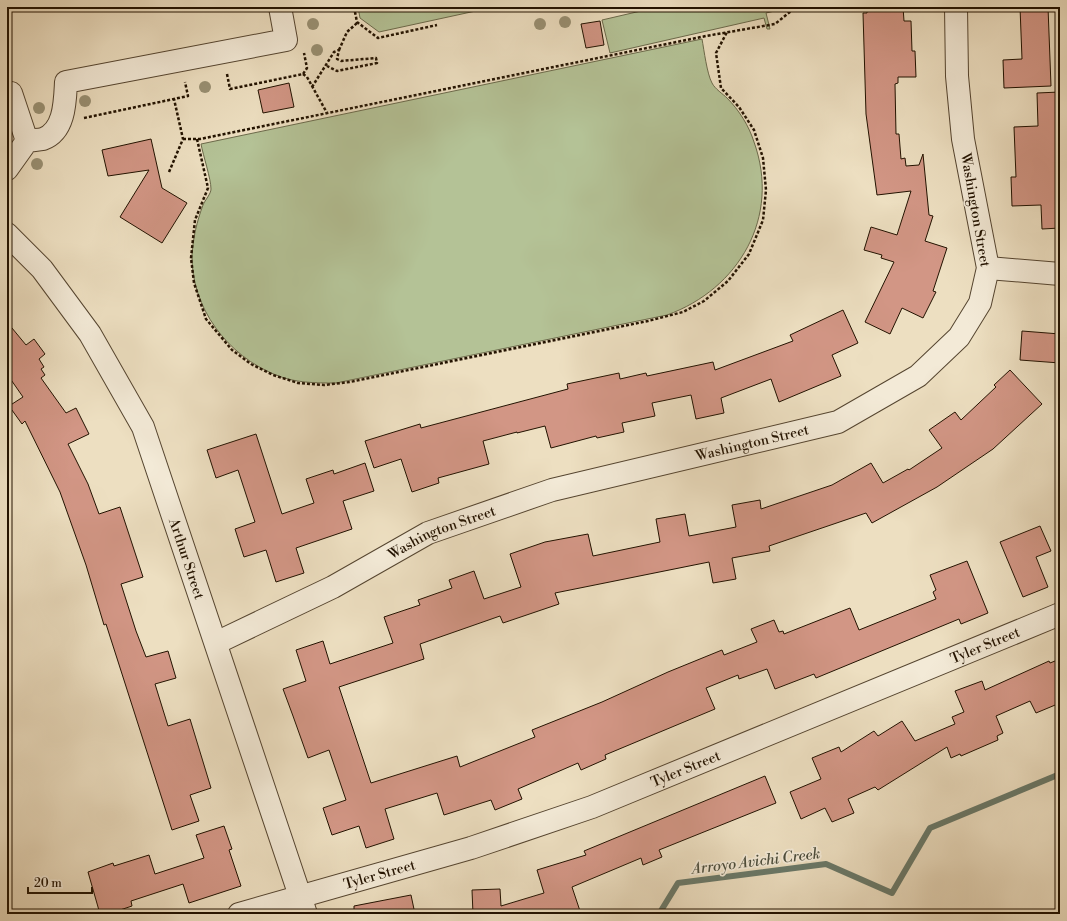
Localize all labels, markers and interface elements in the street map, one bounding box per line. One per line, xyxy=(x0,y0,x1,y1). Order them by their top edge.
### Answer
street label: Washington Street xyxy=(956,151,994,269)
street label: Washington Street xyxy=(693,421,811,466)
street label: Washington Street xyxy=(384,502,498,564)
street label: Arthur Street xyxy=(164,515,208,602)
street label: Tyler Street xyxy=(948,623,1023,668)
street label: Tyler Street xyxy=(648,747,723,792)
water label: Arroyo Avichi Creek xyxy=(689,844,822,879)
street label: Tyler Street xyxy=(342,856,418,894)
scale bar xyxy=(28,869,92,895)
text: 20 m xyxy=(34,876,62,891)

